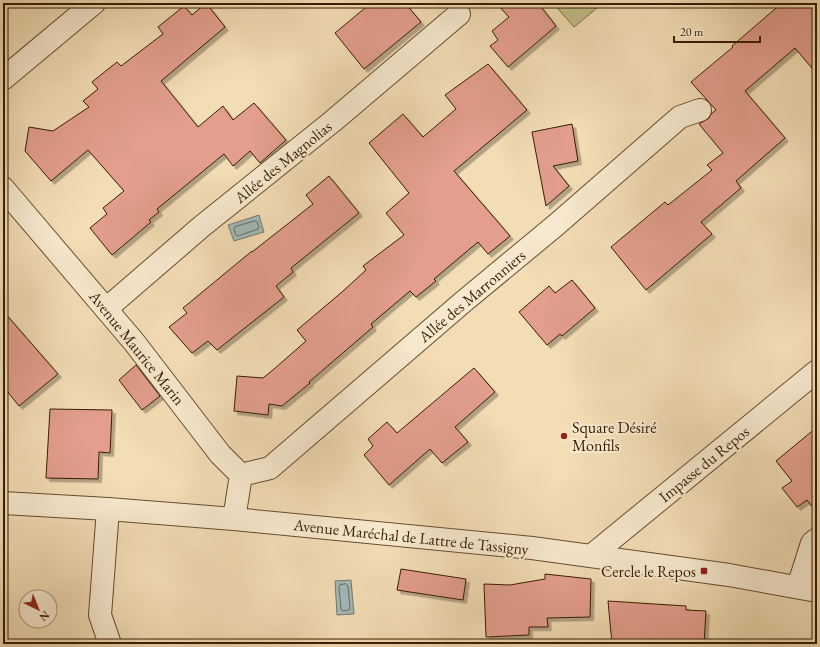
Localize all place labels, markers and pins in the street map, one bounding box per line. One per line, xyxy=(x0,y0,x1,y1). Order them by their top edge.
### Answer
place label: Square Désiré Monfils xyxy=(572,417,656,456)
marker: Square Désiré Monfils xyxy=(559,431,569,441)
place label: Cercle le Repos xyxy=(601,561,696,582)
marker: Cercle le Repos xyxy=(699,566,709,576)

